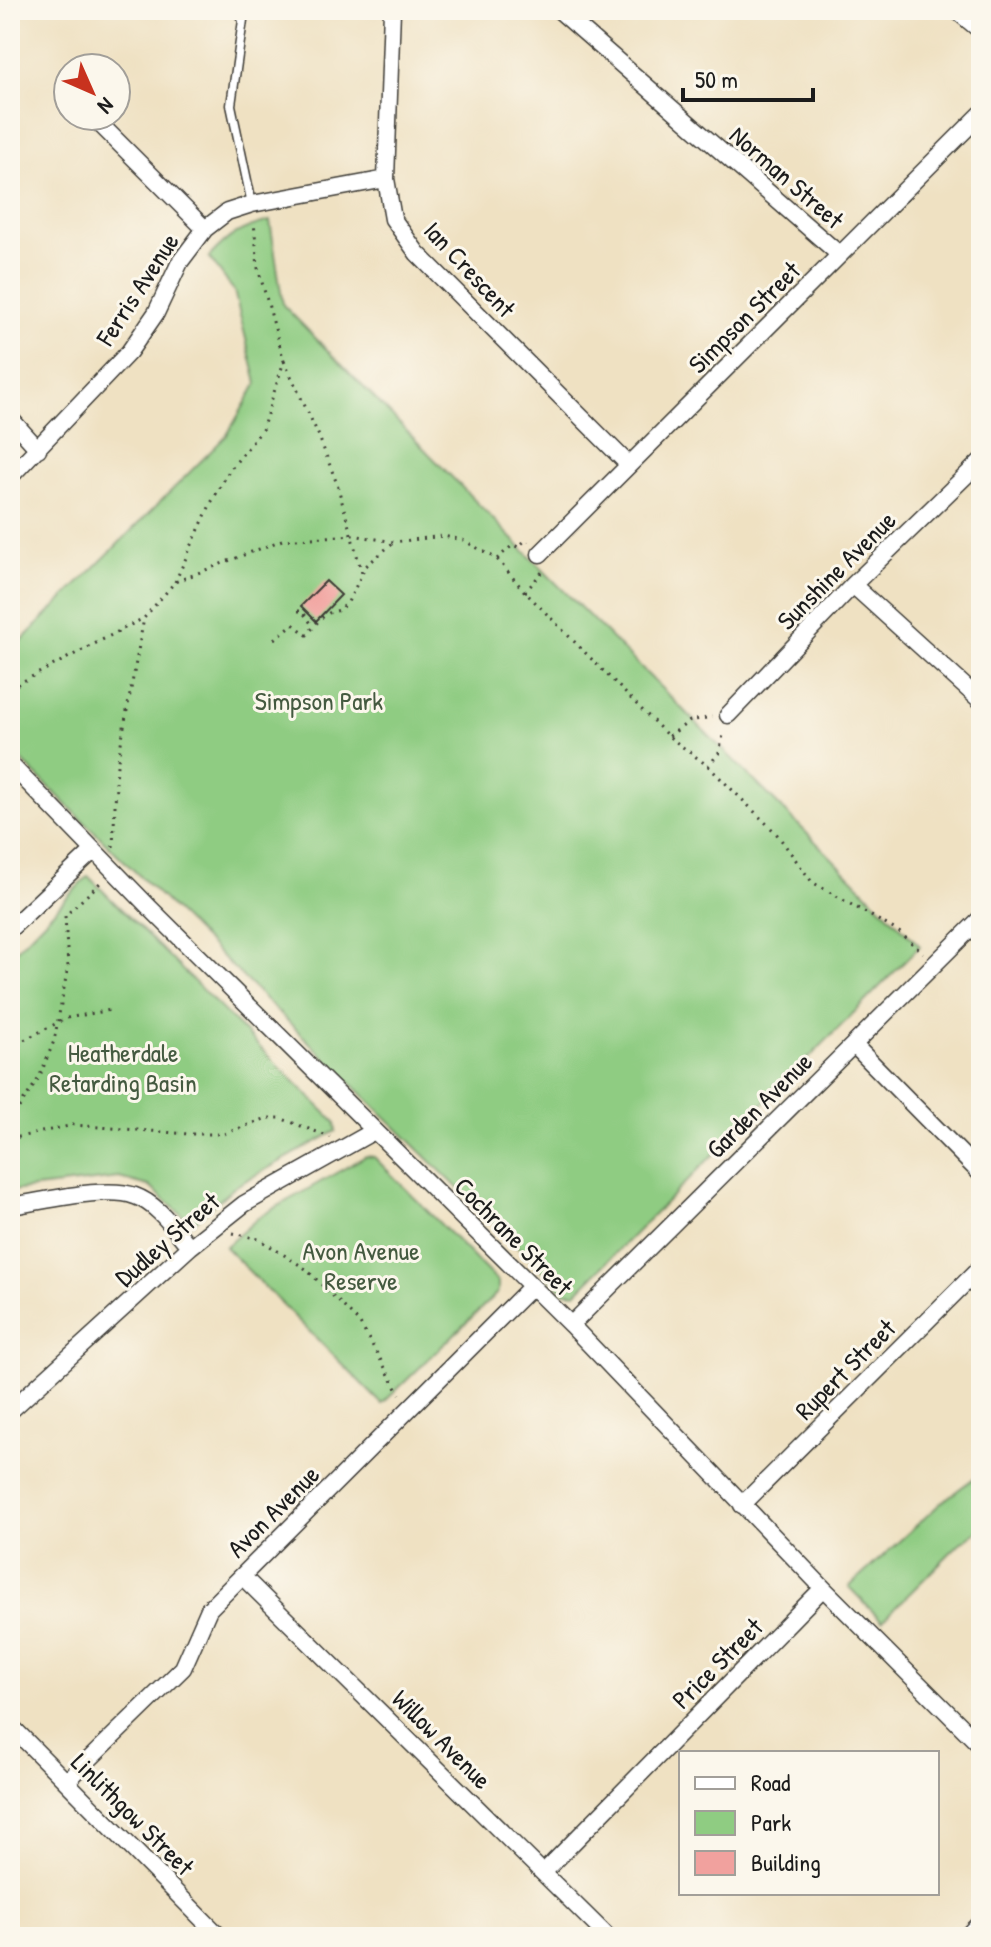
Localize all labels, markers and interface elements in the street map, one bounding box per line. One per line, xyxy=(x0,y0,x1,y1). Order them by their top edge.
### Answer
north arrow xyxy=(52,52,132,132)
scale bar xyxy=(683,52,813,102)
text: 50 m xyxy=(695,63,738,95)
text: N xyxy=(91,91,121,121)
street label: Norman Street xyxy=(723,118,852,237)
street label: Ian Crescent xyxy=(416,213,524,326)
street label: Ferris Avenue xyxy=(87,226,186,353)
street label: Simpson Street xyxy=(680,253,808,381)
street label: Sunshine Avenue xyxy=(769,503,903,637)
park label: Simpson Park xyxy=(255,683,383,718)
park label: Heatherdale Retarding Basin xyxy=(49,1035,197,1100)
street label: Garden Avenue xyxy=(698,1044,820,1166)
street label: Cochrane Street xyxy=(447,1169,582,1304)
street label: Dudley Street xyxy=(107,1183,227,1294)
park label: Avon Avenue Reserve xyxy=(302,1233,420,1298)
street label: Rupert Street xyxy=(787,1310,904,1427)
street label: Avon Avenue xyxy=(219,1457,327,1565)
street label: Price Street xyxy=(664,1609,771,1716)
street label: Willow Avenue xyxy=(385,1682,499,1796)
street label: Linlithgow Street xyxy=(64,1745,203,1884)
legend xyxy=(679,1751,939,1895)
text: Road xyxy=(751,1766,790,1798)
text: Park xyxy=(751,1806,791,1838)
text: Building xyxy=(751,1846,821,1878)

